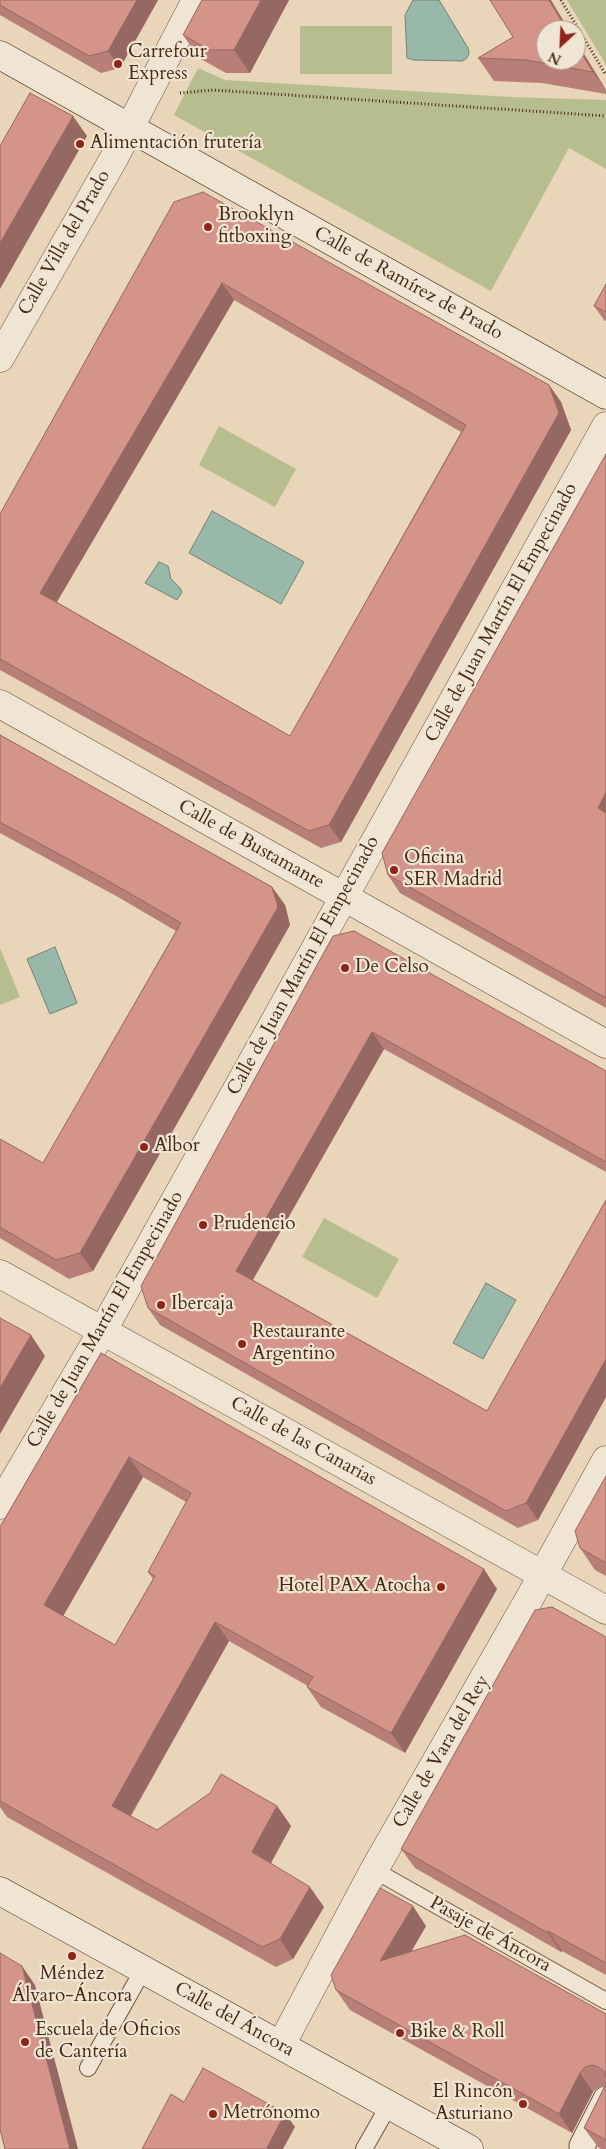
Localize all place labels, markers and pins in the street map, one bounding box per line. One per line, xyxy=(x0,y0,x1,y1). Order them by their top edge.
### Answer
place label: Carrefour Express xyxy=(128,42,207,86)
marker: Carrefour Express xyxy=(112,58,124,70)
place label: Alimentación frutería xyxy=(90,133,262,155)
marker: Alimentación frutería xyxy=(74,138,86,150)
place label: Brooklyn fitboxing xyxy=(218,205,294,249)
marker: Brooklyn fitboxing xyxy=(202,221,214,233)
place label: Oficina SER Madrid xyxy=(404,848,502,892)
marker: Oficina SER Madrid xyxy=(388,864,400,876)
place label: De Celso xyxy=(355,957,429,979)
marker: De Celso xyxy=(339,962,351,974)
place label: Albor xyxy=(154,1136,200,1158)
marker: Albor xyxy=(138,1141,150,1153)
place label: Prudencio xyxy=(213,1214,295,1236)
marker: Prudencio xyxy=(197,1219,209,1231)
place label: Ibercaja xyxy=(171,1294,234,1316)
marker: Ibercaja xyxy=(155,1299,167,1311)
place label: Restaurante Argentino xyxy=(252,1322,345,1366)
marker: Restaurante Argentino xyxy=(236,1338,248,1350)
place label: Hotel PAX Atocha xyxy=(278,1576,431,1598)
marker: Hotel PAX Atocha xyxy=(435,1581,447,1593)
marker: Méndez Álvaro-Áncora xyxy=(66,1950,78,1962)
place label: Méndez Álvaro-Áncora xyxy=(12,1964,132,2008)
place label: Escuela de Oficios de Cantería xyxy=(35,2020,181,2064)
place label: Bike & Roll xyxy=(410,2022,504,2044)
marker: Bike & Roll xyxy=(394,2027,406,2039)
marker: Escuela de Oficios de Cantería xyxy=(19,2036,31,2048)
place label: El Rincón Asturiano xyxy=(432,2082,513,2126)
marker: El Rincón Asturiano xyxy=(517,2098,529,2110)
place label: Metrónomo xyxy=(223,2103,320,2125)
marker: Metrónomo xyxy=(207,2108,219,2120)

